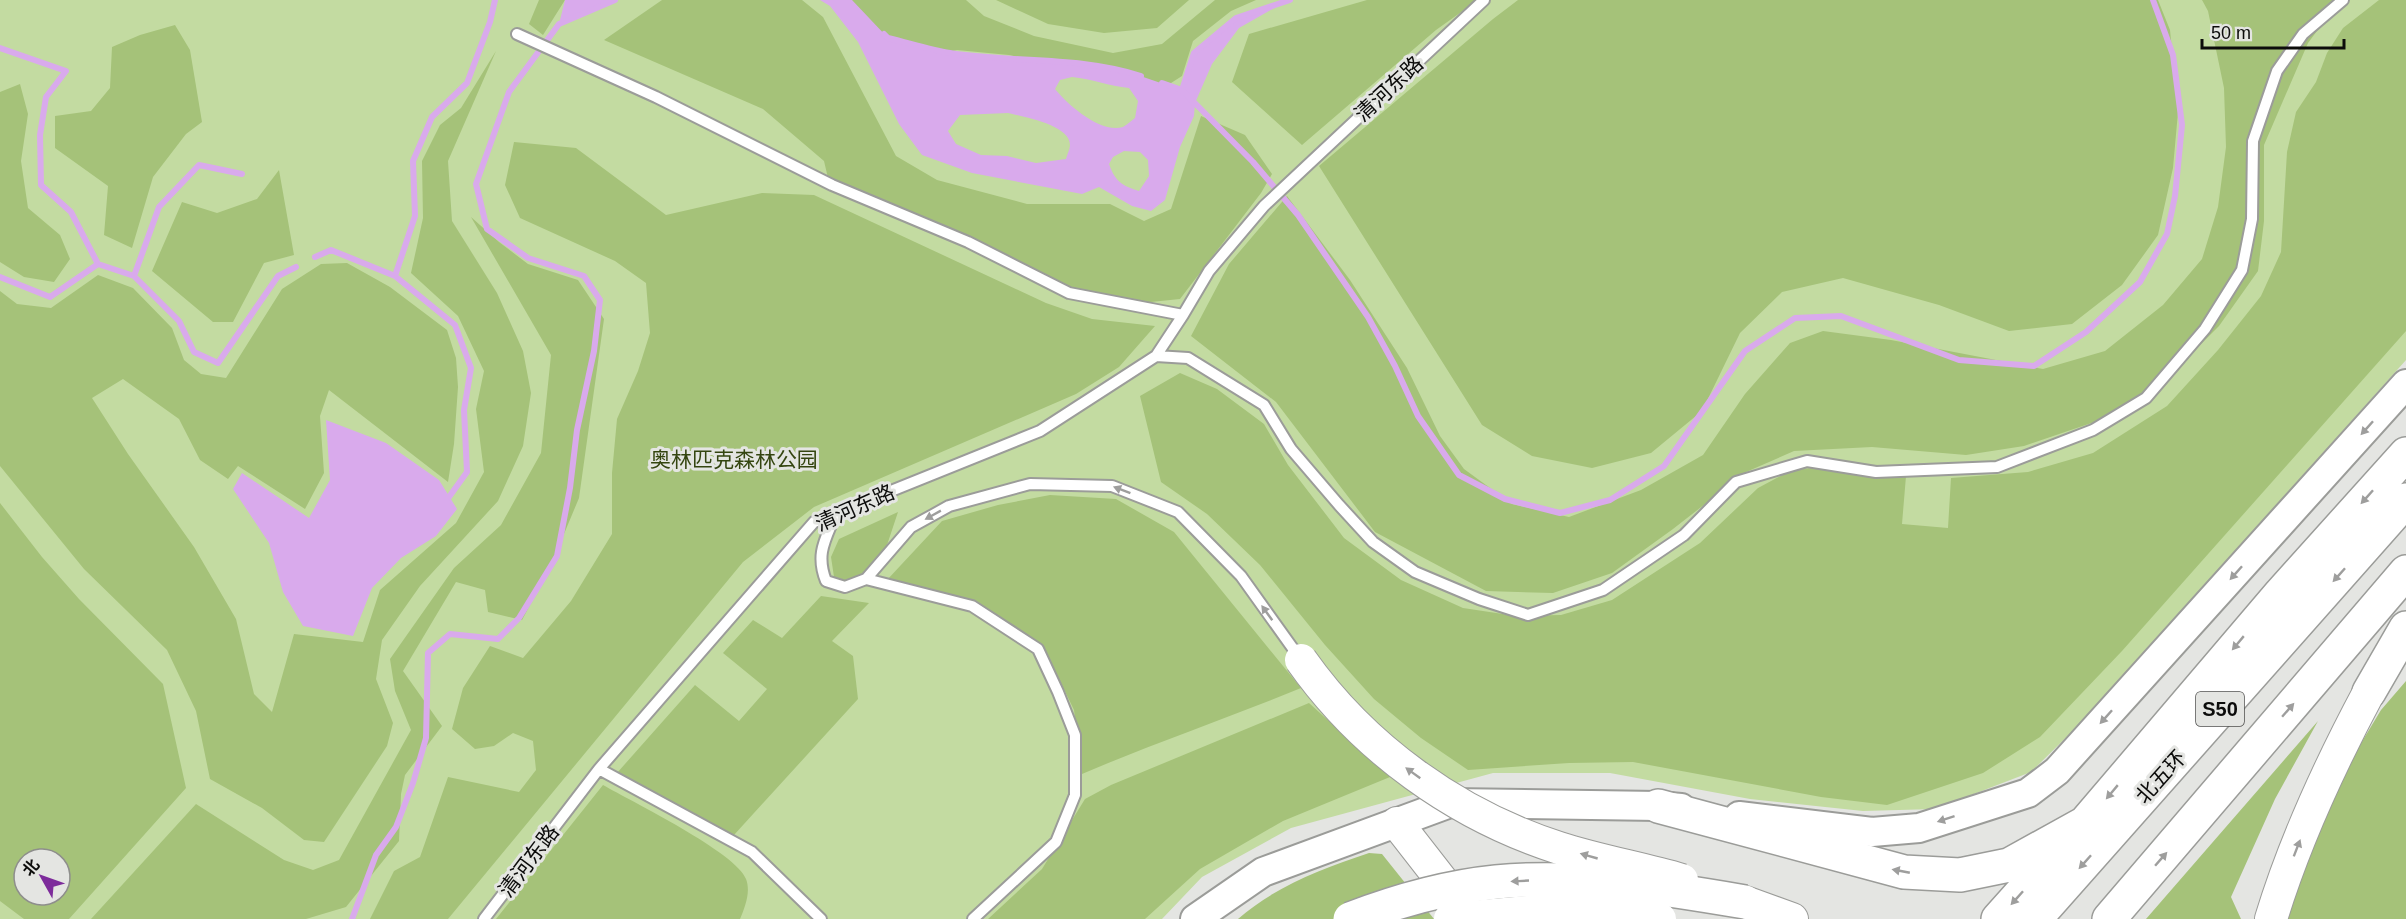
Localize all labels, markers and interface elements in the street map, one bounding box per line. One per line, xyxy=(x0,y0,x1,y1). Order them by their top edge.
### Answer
scale bar xyxy=(2202,12,2344,50)
text: 50 m xyxy=(2211,23,2251,43)
street label: 清河东路 xyxy=(1350,52,1427,126)
one-way arrow xyxy=(2361,420,2374,435)
park label: 奥林匹克森林公园 xyxy=(650,448,818,471)
street label: 清河东路 xyxy=(812,480,898,535)
one-way arrow xyxy=(1113,485,1131,494)
one-way arrow xyxy=(2361,489,2374,504)
one-way arrow xyxy=(924,510,941,520)
one-way arrow xyxy=(2230,566,2244,580)
one-way arrow xyxy=(2333,567,2346,582)
one-way arrow xyxy=(1261,605,1273,621)
one-way arrow xyxy=(2232,635,2245,650)
road number: S50 xyxy=(2196,692,2244,726)
one-way arrow xyxy=(2281,703,2294,718)
one-way arrow xyxy=(2100,709,2113,724)
street label: 北五环 xyxy=(2131,746,2190,808)
one-way arrow xyxy=(1406,768,1421,780)
one-way arrow xyxy=(2105,784,2118,800)
one-way arrow xyxy=(1937,815,1955,825)
street label: 清河东路 xyxy=(494,820,563,901)
one-way arrow xyxy=(2292,839,2302,857)
north arrow xyxy=(12,847,72,907)
one-way arrow xyxy=(1579,851,1598,861)
one-way arrow xyxy=(2154,852,2167,867)
one-way arrow xyxy=(2078,855,2092,870)
text: 北 xyxy=(19,856,43,879)
one-way arrow xyxy=(1891,866,1910,875)
one-way arrow xyxy=(1511,876,1530,885)
one-way arrow xyxy=(2011,890,2024,905)

